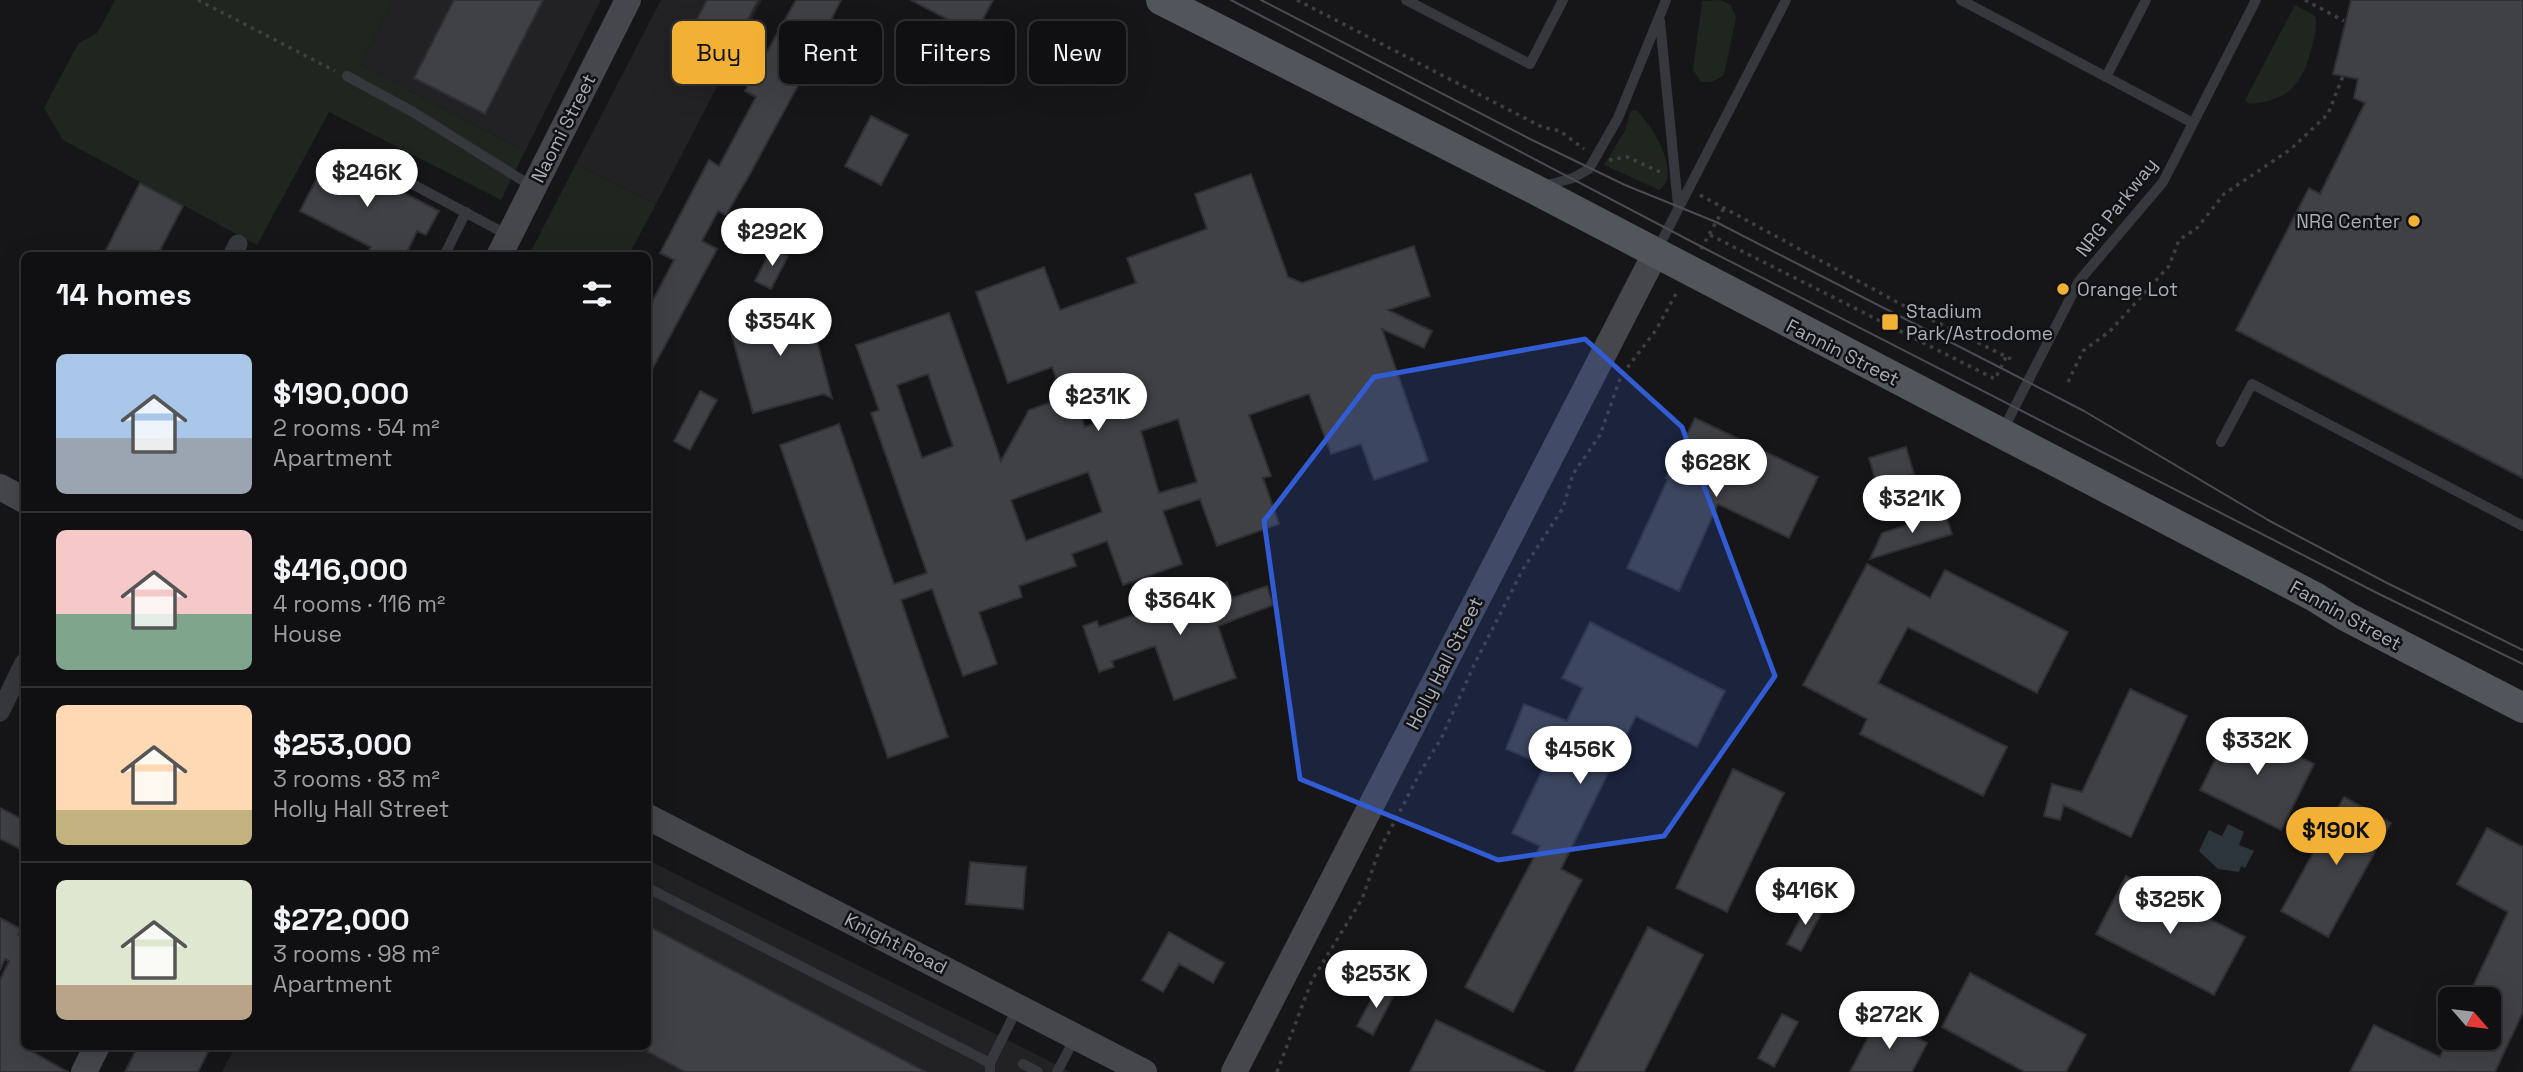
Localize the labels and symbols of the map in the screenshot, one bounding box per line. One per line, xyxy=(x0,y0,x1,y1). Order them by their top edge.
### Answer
street label: Naomi Street xyxy=(525,70,602,187)
pin: $246K xyxy=(318,150,416,209)
street label: NRG Parkway xyxy=(2070,153,2163,262)
pin: $292K xyxy=(723,208,821,268)
place label: NRG Center xyxy=(2296,209,2400,234)
marker: NRG Center xyxy=(2406,213,2422,229)
place label: Orange Lot xyxy=(2077,277,2178,302)
marker: Orange Lot xyxy=(2055,281,2071,297)
pin: $354K xyxy=(731,298,829,358)
place label: Stadium Park/Astrodome xyxy=(1906,299,2053,346)
marker: Stadium Park/Astrodome xyxy=(1880,312,1900,332)
street label: Fannin Street xyxy=(1782,313,1904,392)
pin: $231K xyxy=(1049,374,1147,433)
pin: $628K xyxy=(1667,440,1765,499)
pin: $321K xyxy=(1863,476,1961,535)
street label: Fannin Street xyxy=(2286,575,2406,656)
pin: $364K xyxy=(1131,578,1229,637)
street label: Holly Hall Street xyxy=(1400,593,1489,734)
pin: $332K xyxy=(2208,718,2306,777)
pin: $456K xyxy=(1531,726,1629,786)
pin: $190K xyxy=(2287,808,2385,867)
pin: $416K xyxy=(1756,867,1854,927)
pin: $325K xyxy=(2121,876,2219,936)
street label: Knight Road xyxy=(840,907,951,980)
pin: $253K xyxy=(1327,950,1425,1010)
north arrow xyxy=(2438,987,2501,1050)
pin: $272K xyxy=(1840,992,1938,1051)

